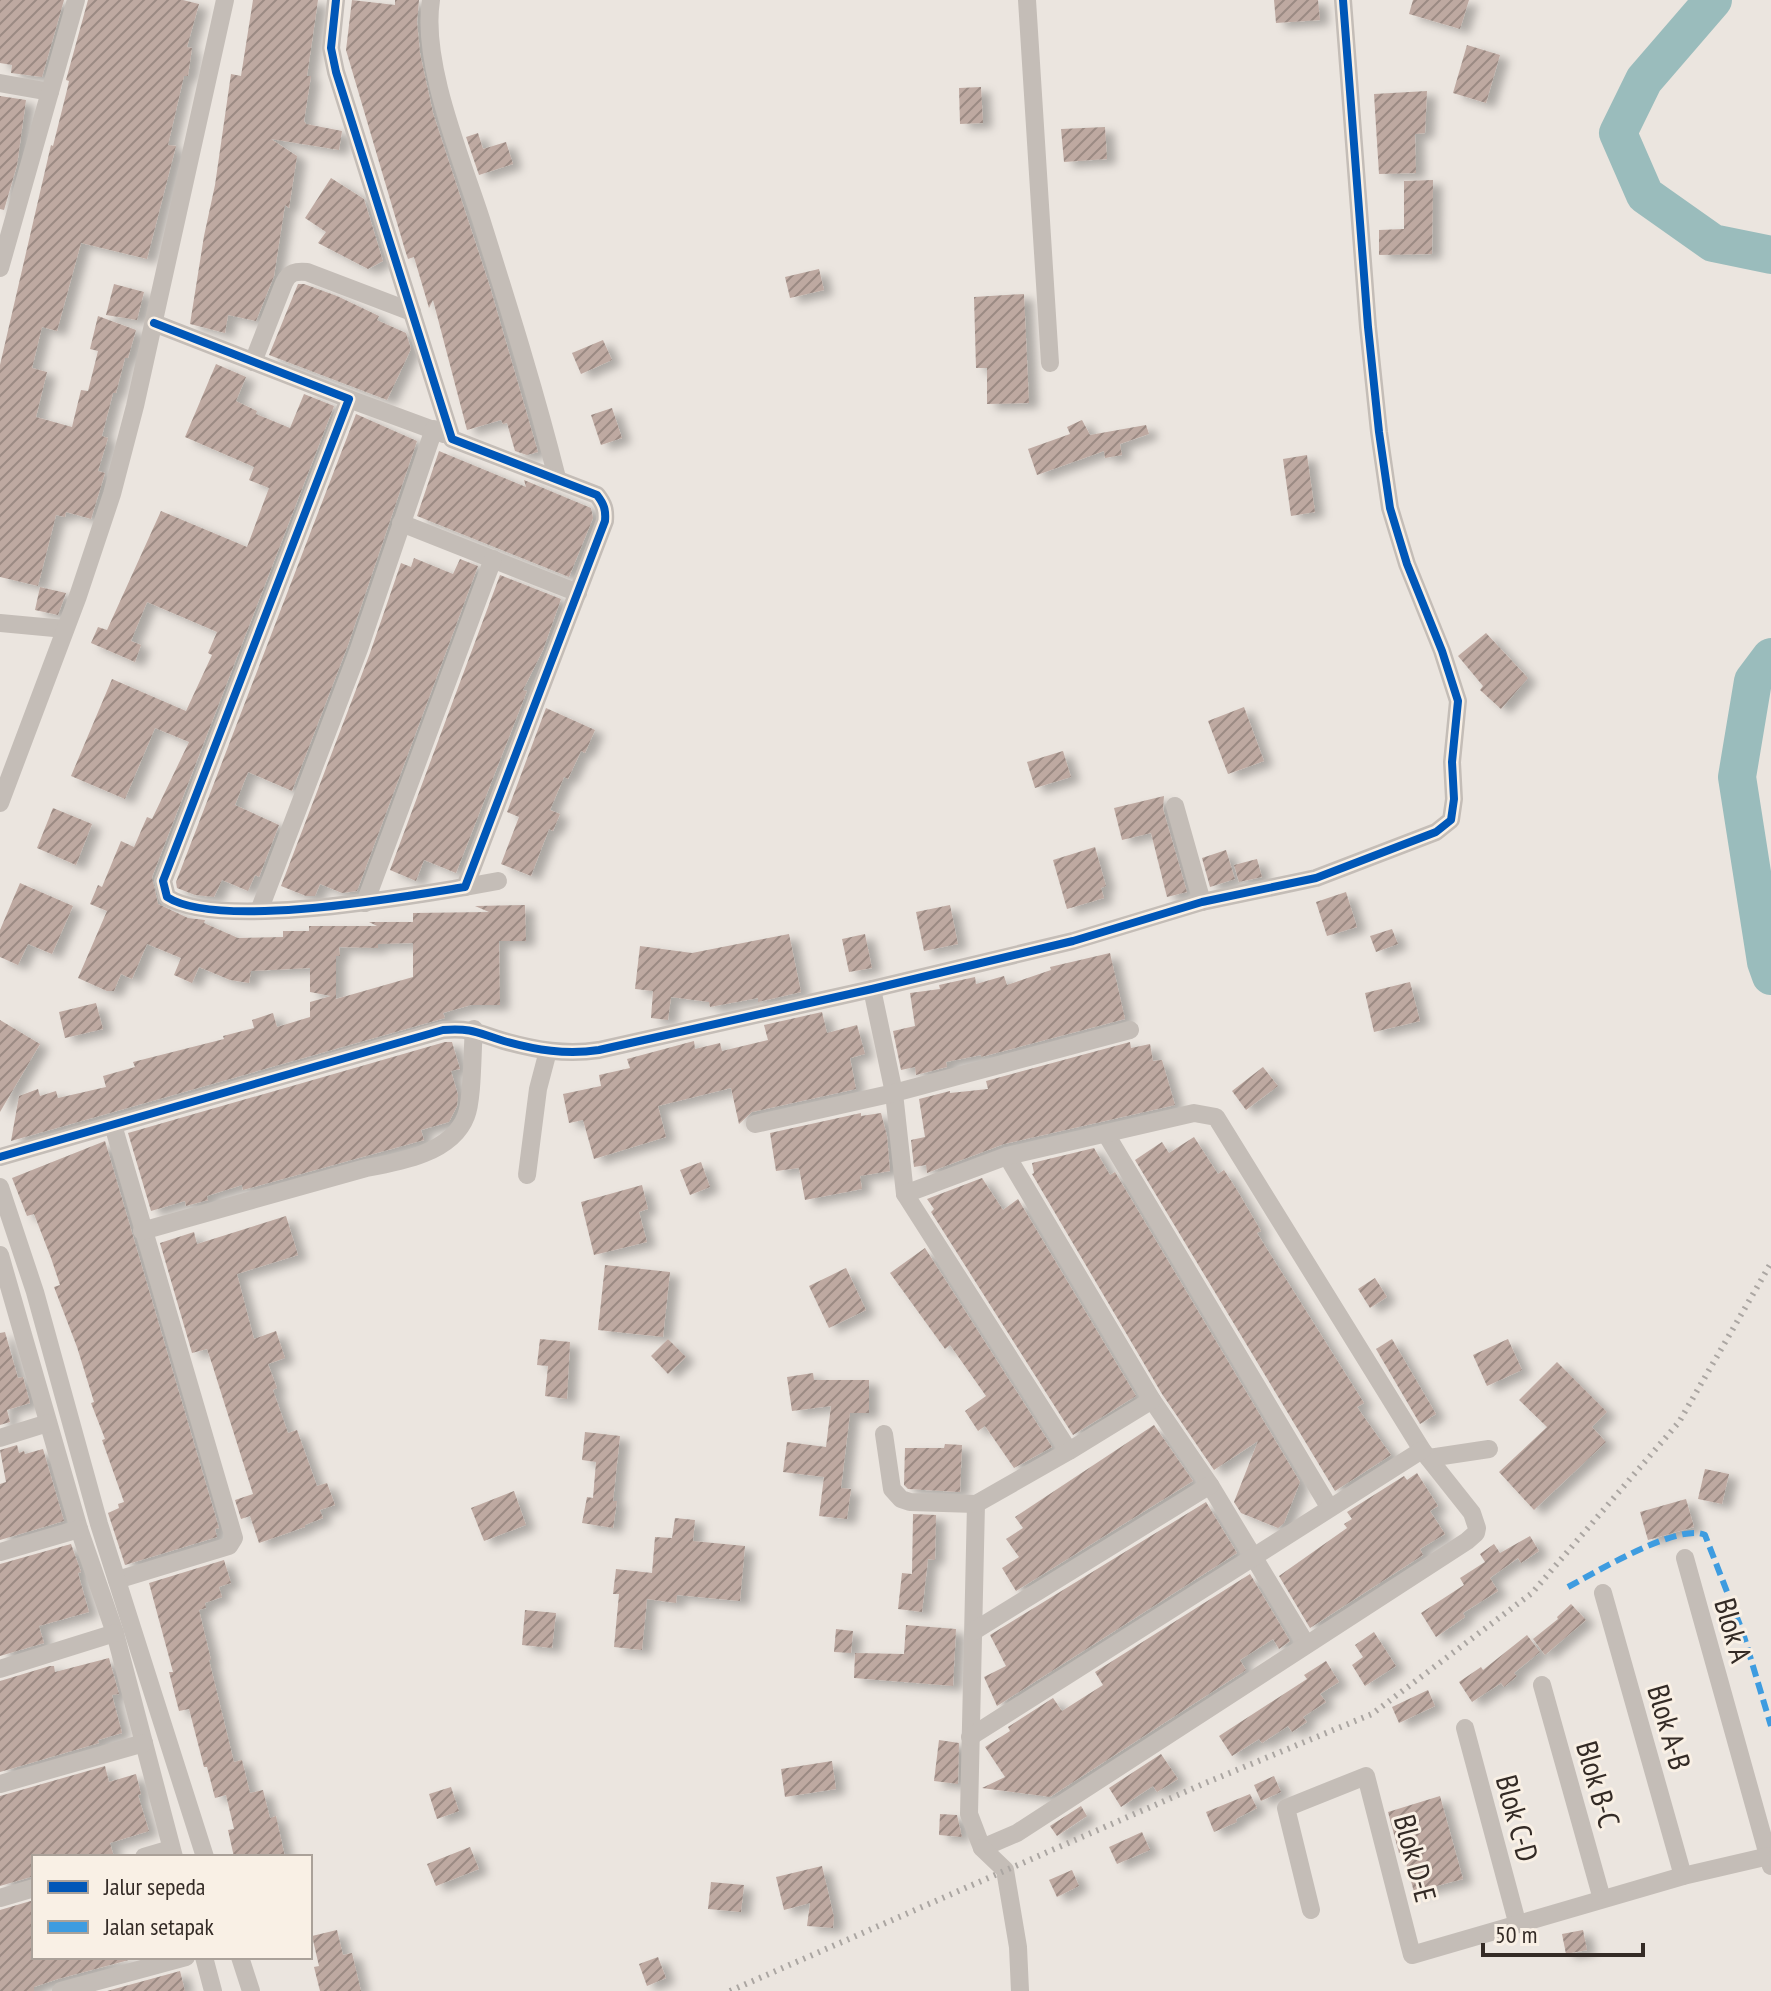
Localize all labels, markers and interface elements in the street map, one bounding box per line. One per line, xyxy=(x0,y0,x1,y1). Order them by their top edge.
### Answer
street label: Blok A xyxy=(1706,1594,1762,1667)
street label: Blok A-B xyxy=(1639,1680,1701,1774)
street label: Blok B-C xyxy=(1568,1736,1630,1832)
street label: Blok C-D xyxy=(1488,1771,1548,1865)
street label: Blok D-E xyxy=(1386,1810,1446,1906)
legend xyxy=(32,1855,312,1959)
text: Jalur sepeda xyxy=(103,1871,205,1902)
scale bar xyxy=(1483,1907,1643,1957)
text: Jalan setapak xyxy=(103,1911,214,1942)
text: 50 m xyxy=(1495,1919,1537,1950)

